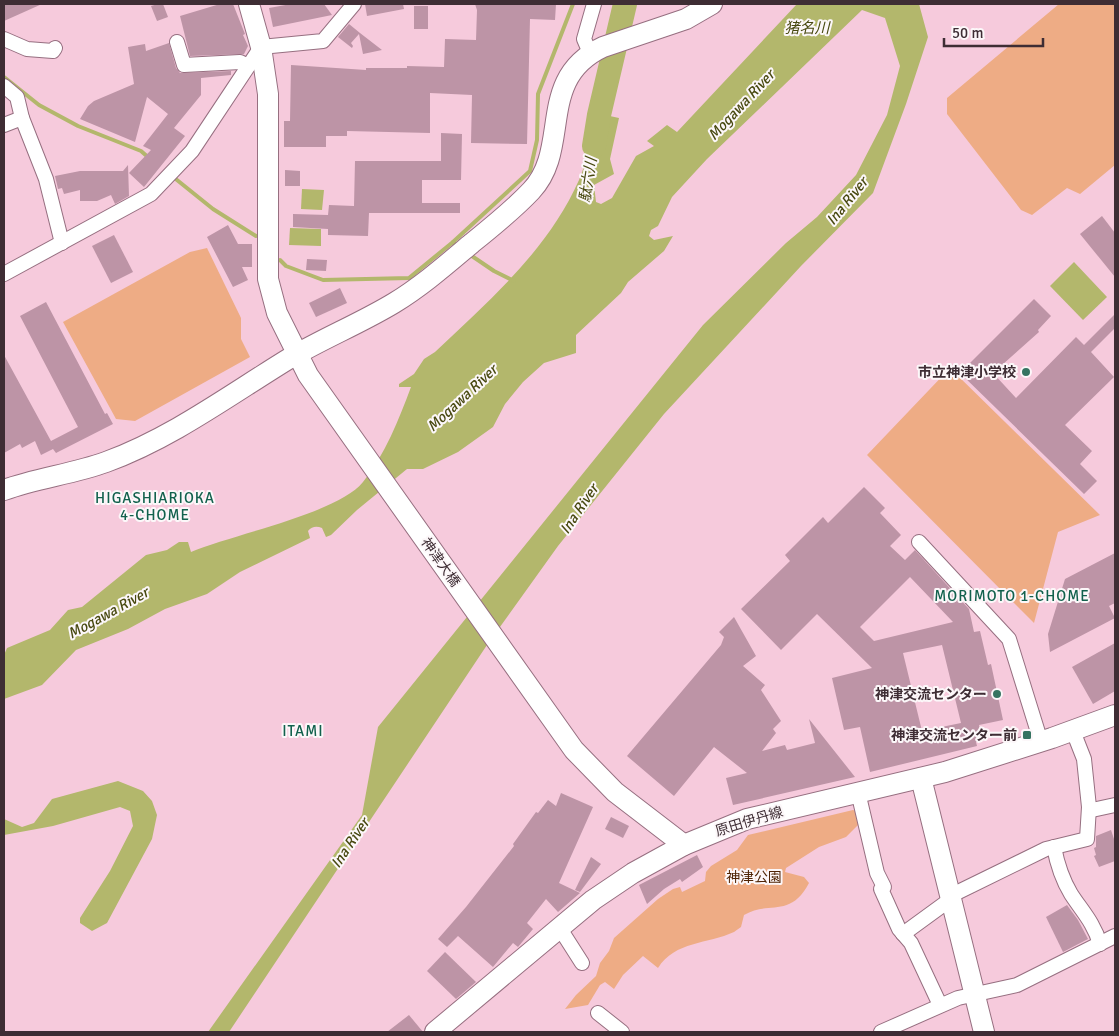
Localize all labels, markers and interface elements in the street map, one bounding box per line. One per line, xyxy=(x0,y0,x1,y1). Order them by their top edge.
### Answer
scale bar xyxy=(944,15,1043,47)
water label: 猪名川 xyxy=(784,19,831,37)
text: 50 m xyxy=(952,24,983,42)
water label: Mogawa River xyxy=(704,64,780,144)
water label: 駄六川 xyxy=(576,154,601,204)
water label: Ina River xyxy=(822,172,873,228)
water label: Mogawa River xyxy=(423,359,503,435)
place label: 市立神津小学校 xyxy=(918,364,1016,381)
marker: 市立神津小学校 xyxy=(1020,366,1032,378)
water label: Ina River xyxy=(556,479,604,537)
district label: HIGASHIARIOKA 4-CHOME xyxy=(95,489,215,524)
street label: 神津大橋 xyxy=(418,534,464,590)
water label: Mogawa River xyxy=(65,582,154,643)
district label: MORIMOTO 1-CHOME xyxy=(934,587,1090,605)
place label: 神津交流センター xyxy=(875,686,987,703)
marker: 神津交流センター xyxy=(991,688,1003,700)
district label: ITAMI xyxy=(282,722,324,740)
place label: 神津交流センター前 xyxy=(891,727,1017,744)
marker: 神津交流センター前 xyxy=(1021,729,1033,741)
street label: 原田伊丹線 xyxy=(713,803,785,840)
water label: Ina River xyxy=(327,813,375,871)
park label: 神津公園 xyxy=(726,869,782,886)

